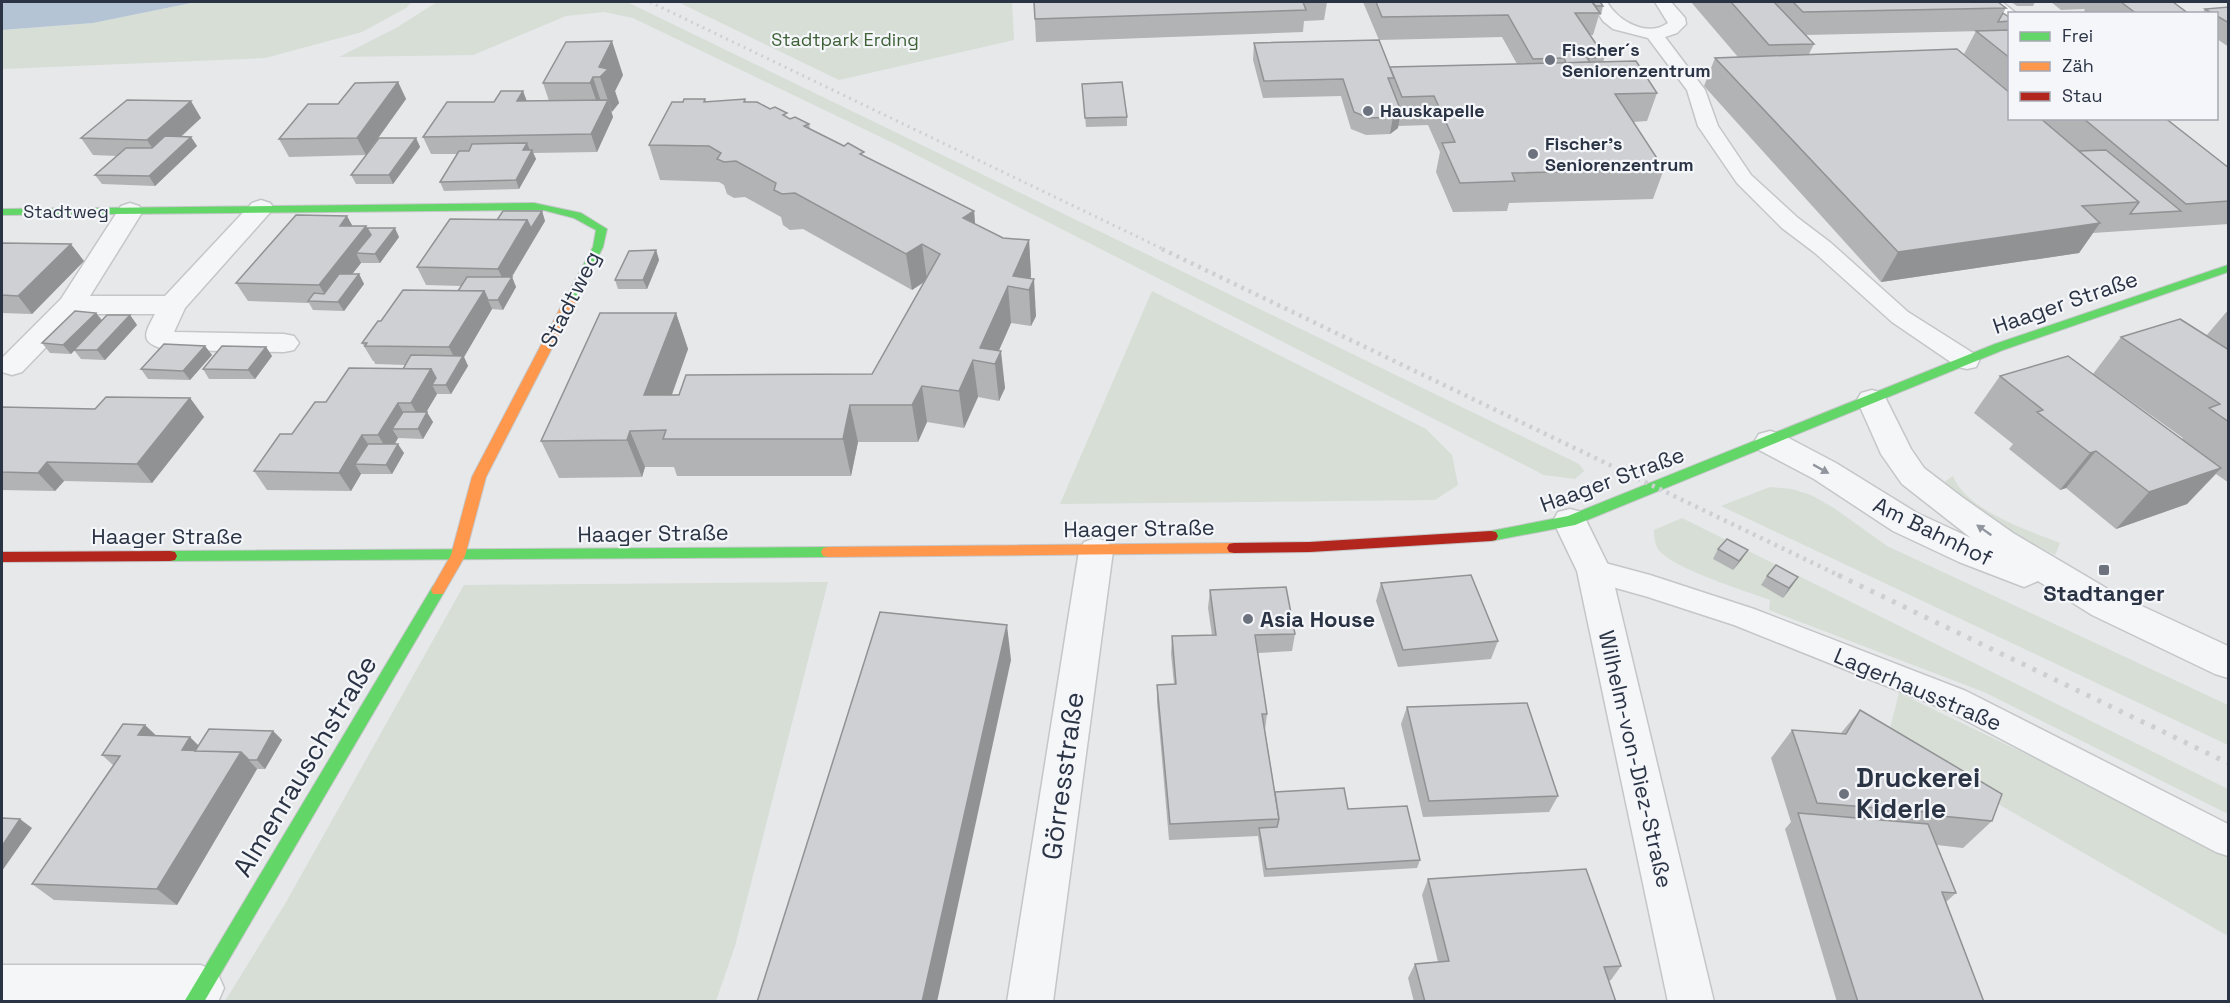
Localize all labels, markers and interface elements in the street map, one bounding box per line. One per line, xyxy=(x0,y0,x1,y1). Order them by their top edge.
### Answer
legend xyxy=(2008,12,2218,120)
text: Frei xyxy=(2062,24,2093,47)
park label: Stadtpark Erding xyxy=(771,28,919,51)
place label: Fischer´s Seniorenzentrum xyxy=(1562,38,1711,82)
marker: Fischer´s Seniorenzentrum xyxy=(1543,53,1557,67)
text: Zäh xyxy=(2062,54,2094,77)
text: Stau xyxy=(2062,84,2102,107)
place label: Hauskapelle xyxy=(1380,99,1485,122)
marker: Hauskapelle xyxy=(1361,104,1375,118)
place label: Fischer's Seniorenzentrum xyxy=(1545,132,1694,176)
marker: Fischer's Seniorenzentrum xyxy=(1526,147,1540,161)
street label: Stadtweg xyxy=(23,200,109,223)
street label: Stadtweg xyxy=(534,246,606,352)
street label: Haager Straße xyxy=(1989,264,2141,340)
street label: Haager Straße xyxy=(1536,440,1688,518)
one-way arrow xyxy=(1813,464,1830,474)
street label: Am Bahnhof xyxy=(1869,490,1997,572)
street label: Haager Straße xyxy=(1063,513,1215,543)
street label: Haager Straße xyxy=(577,518,729,548)
street label: Haager Straße xyxy=(91,522,243,550)
one-way arrow xyxy=(1976,524,1992,536)
marker: Stadtanger xyxy=(2097,563,2111,577)
place label: Stadtanger xyxy=(2043,579,2165,607)
place label: Asia House xyxy=(1260,605,1375,633)
marker: Asia House xyxy=(1241,612,1255,626)
street label: Wilhelm-von-Diez-Straße xyxy=(1593,627,1679,891)
street label: Lagerhausstraße xyxy=(1830,641,2006,737)
street label: Almenrauschstraße xyxy=(225,649,385,883)
street label: Görresstraße xyxy=(1033,690,1092,862)
place label: Druckerei Kiderle xyxy=(1856,760,1980,826)
marker: Druckerei Kiderle xyxy=(1837,787,1851,801)

